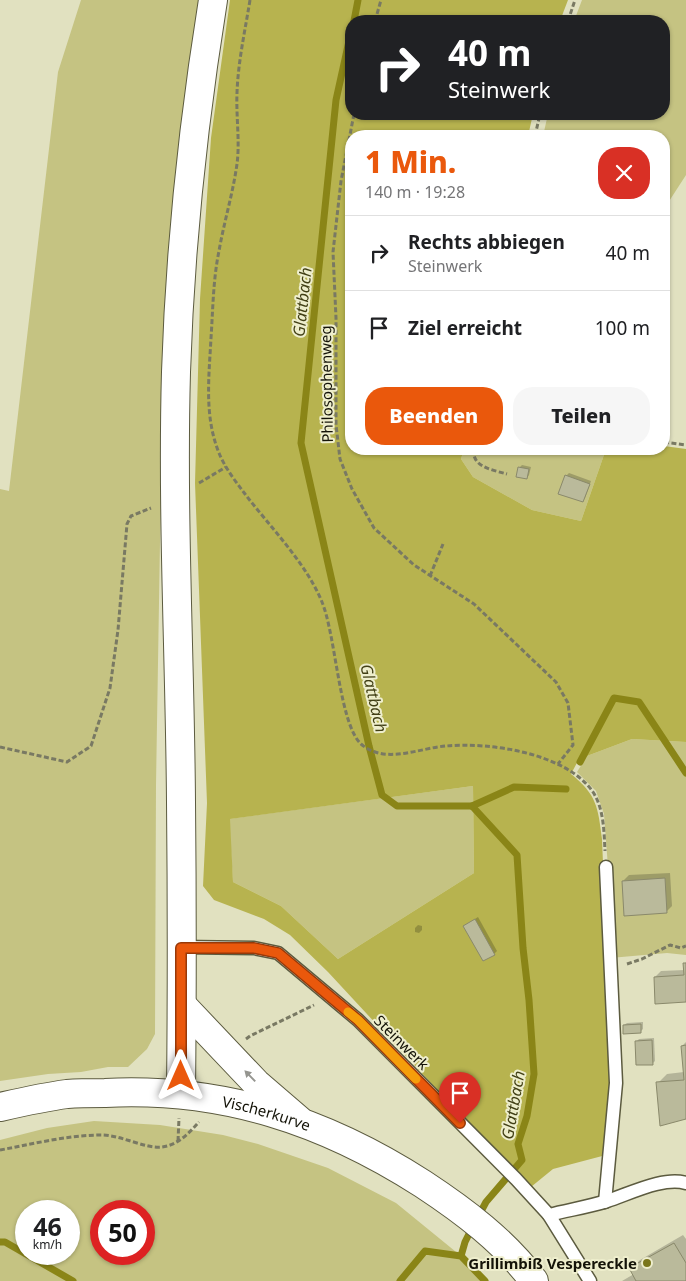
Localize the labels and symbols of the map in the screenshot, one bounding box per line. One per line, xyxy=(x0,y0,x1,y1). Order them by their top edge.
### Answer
water label: Glattbach xyxy=(287,266,317,338)
street label: Philosophenweg xyxy=(315,325,337,443)
water label: Glattbach xyxy=(355,662,393,734)
street label: Steinwerk xyxy=(370,1010,434,1074)
position arrow xyxy=(154,1049,206,1101)
water label: Glattbach xyxy=(496,1069,530,1141)
one-way arrow xyxy=(244,1070,256,1082)
pin xyxy=(439,1072,481,1123)
street label: Vischerkurve xyxy=(221,1091,313,1135)
speed limit sign: 50 xyxy=(90,1200,155,1265)
place label: Grillimbiß Vespereckle xyxy=(468,1253,637,1273)
marker: Grillimbiß Vespereckle xyxy=(641,1257,653,1269)

